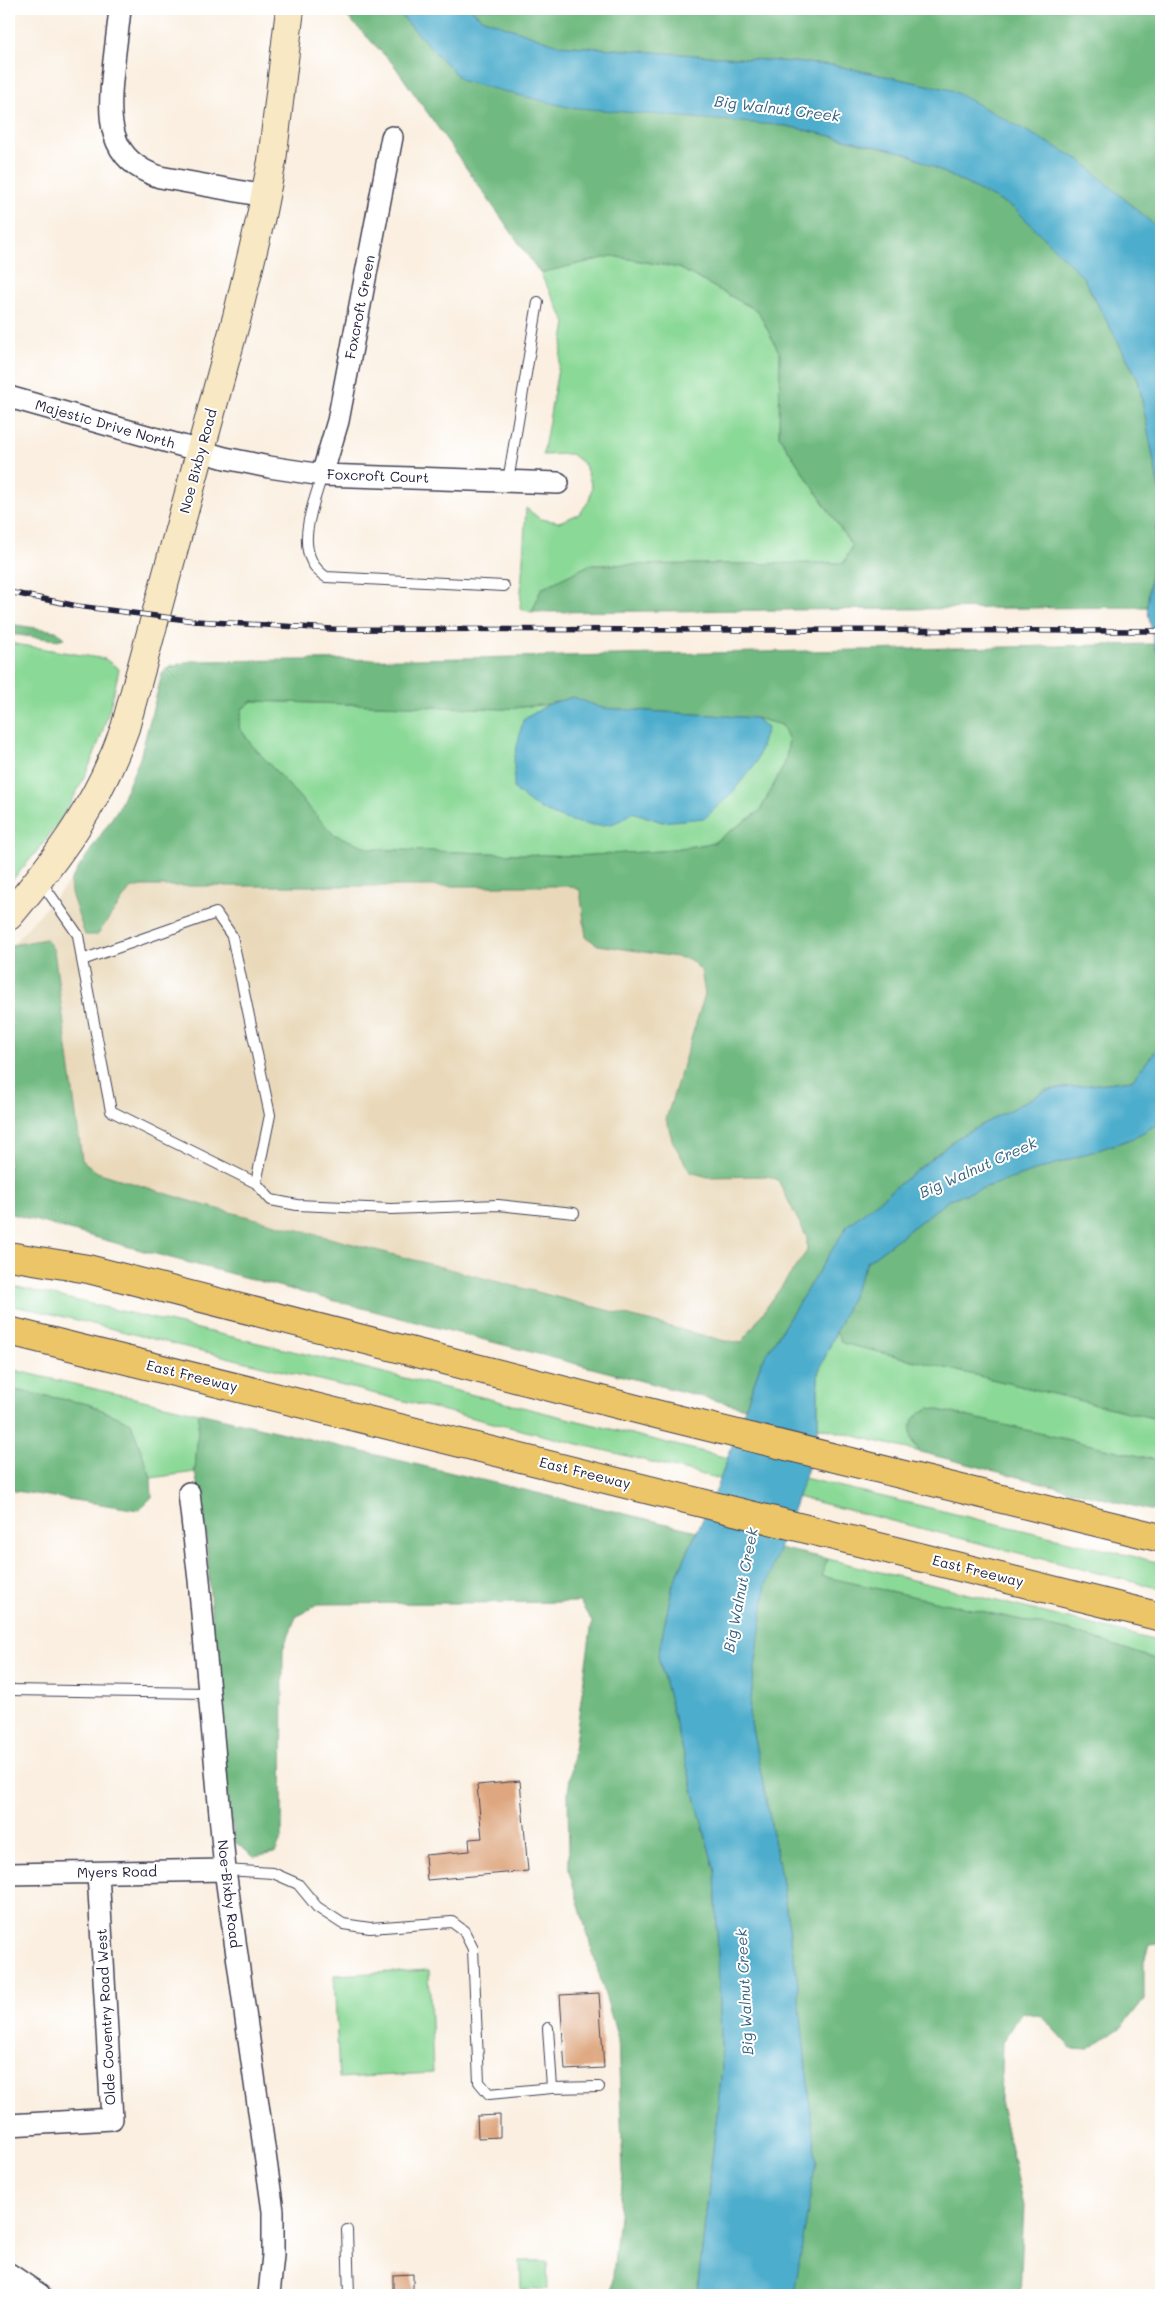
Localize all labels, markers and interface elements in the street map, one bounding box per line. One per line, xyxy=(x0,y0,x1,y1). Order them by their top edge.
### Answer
water label: Big Walnut Creek xyxy=(713,90,842,126)
street label: Foxcroft Green xyxy=(340,253,379,360)
street label: Majestic Drive North xyxy=(33,394,177,453)
street label: Noe Bixby Road xyxy=(174,406,221,515)
street label: Foxcroft Court xyxy=(327,464,429,487)
water label: Big Walnut Creek xyxy=(916,1132,1040,1202)
street label: East Freeway xyxy=(145,1355,240,1396)
street label: East Freeway xyxy=(538,1452,633,1493)
water label: Big Walnut Creek xyxy=(718,1525,762,1654)
street label: East Freeway xyxy=(931,1550,1026,1591)
street label: Noe-Bixby Road xyxy=(213,1839,246,1949)
street label: Myers Road xyxy=(77,1861,157,1882)
water label: Big Walnut Creek xyxy=(731,1927,757,2056)
street label: Olde Coventry Road West xyxy=(91,1928,120,2106)

